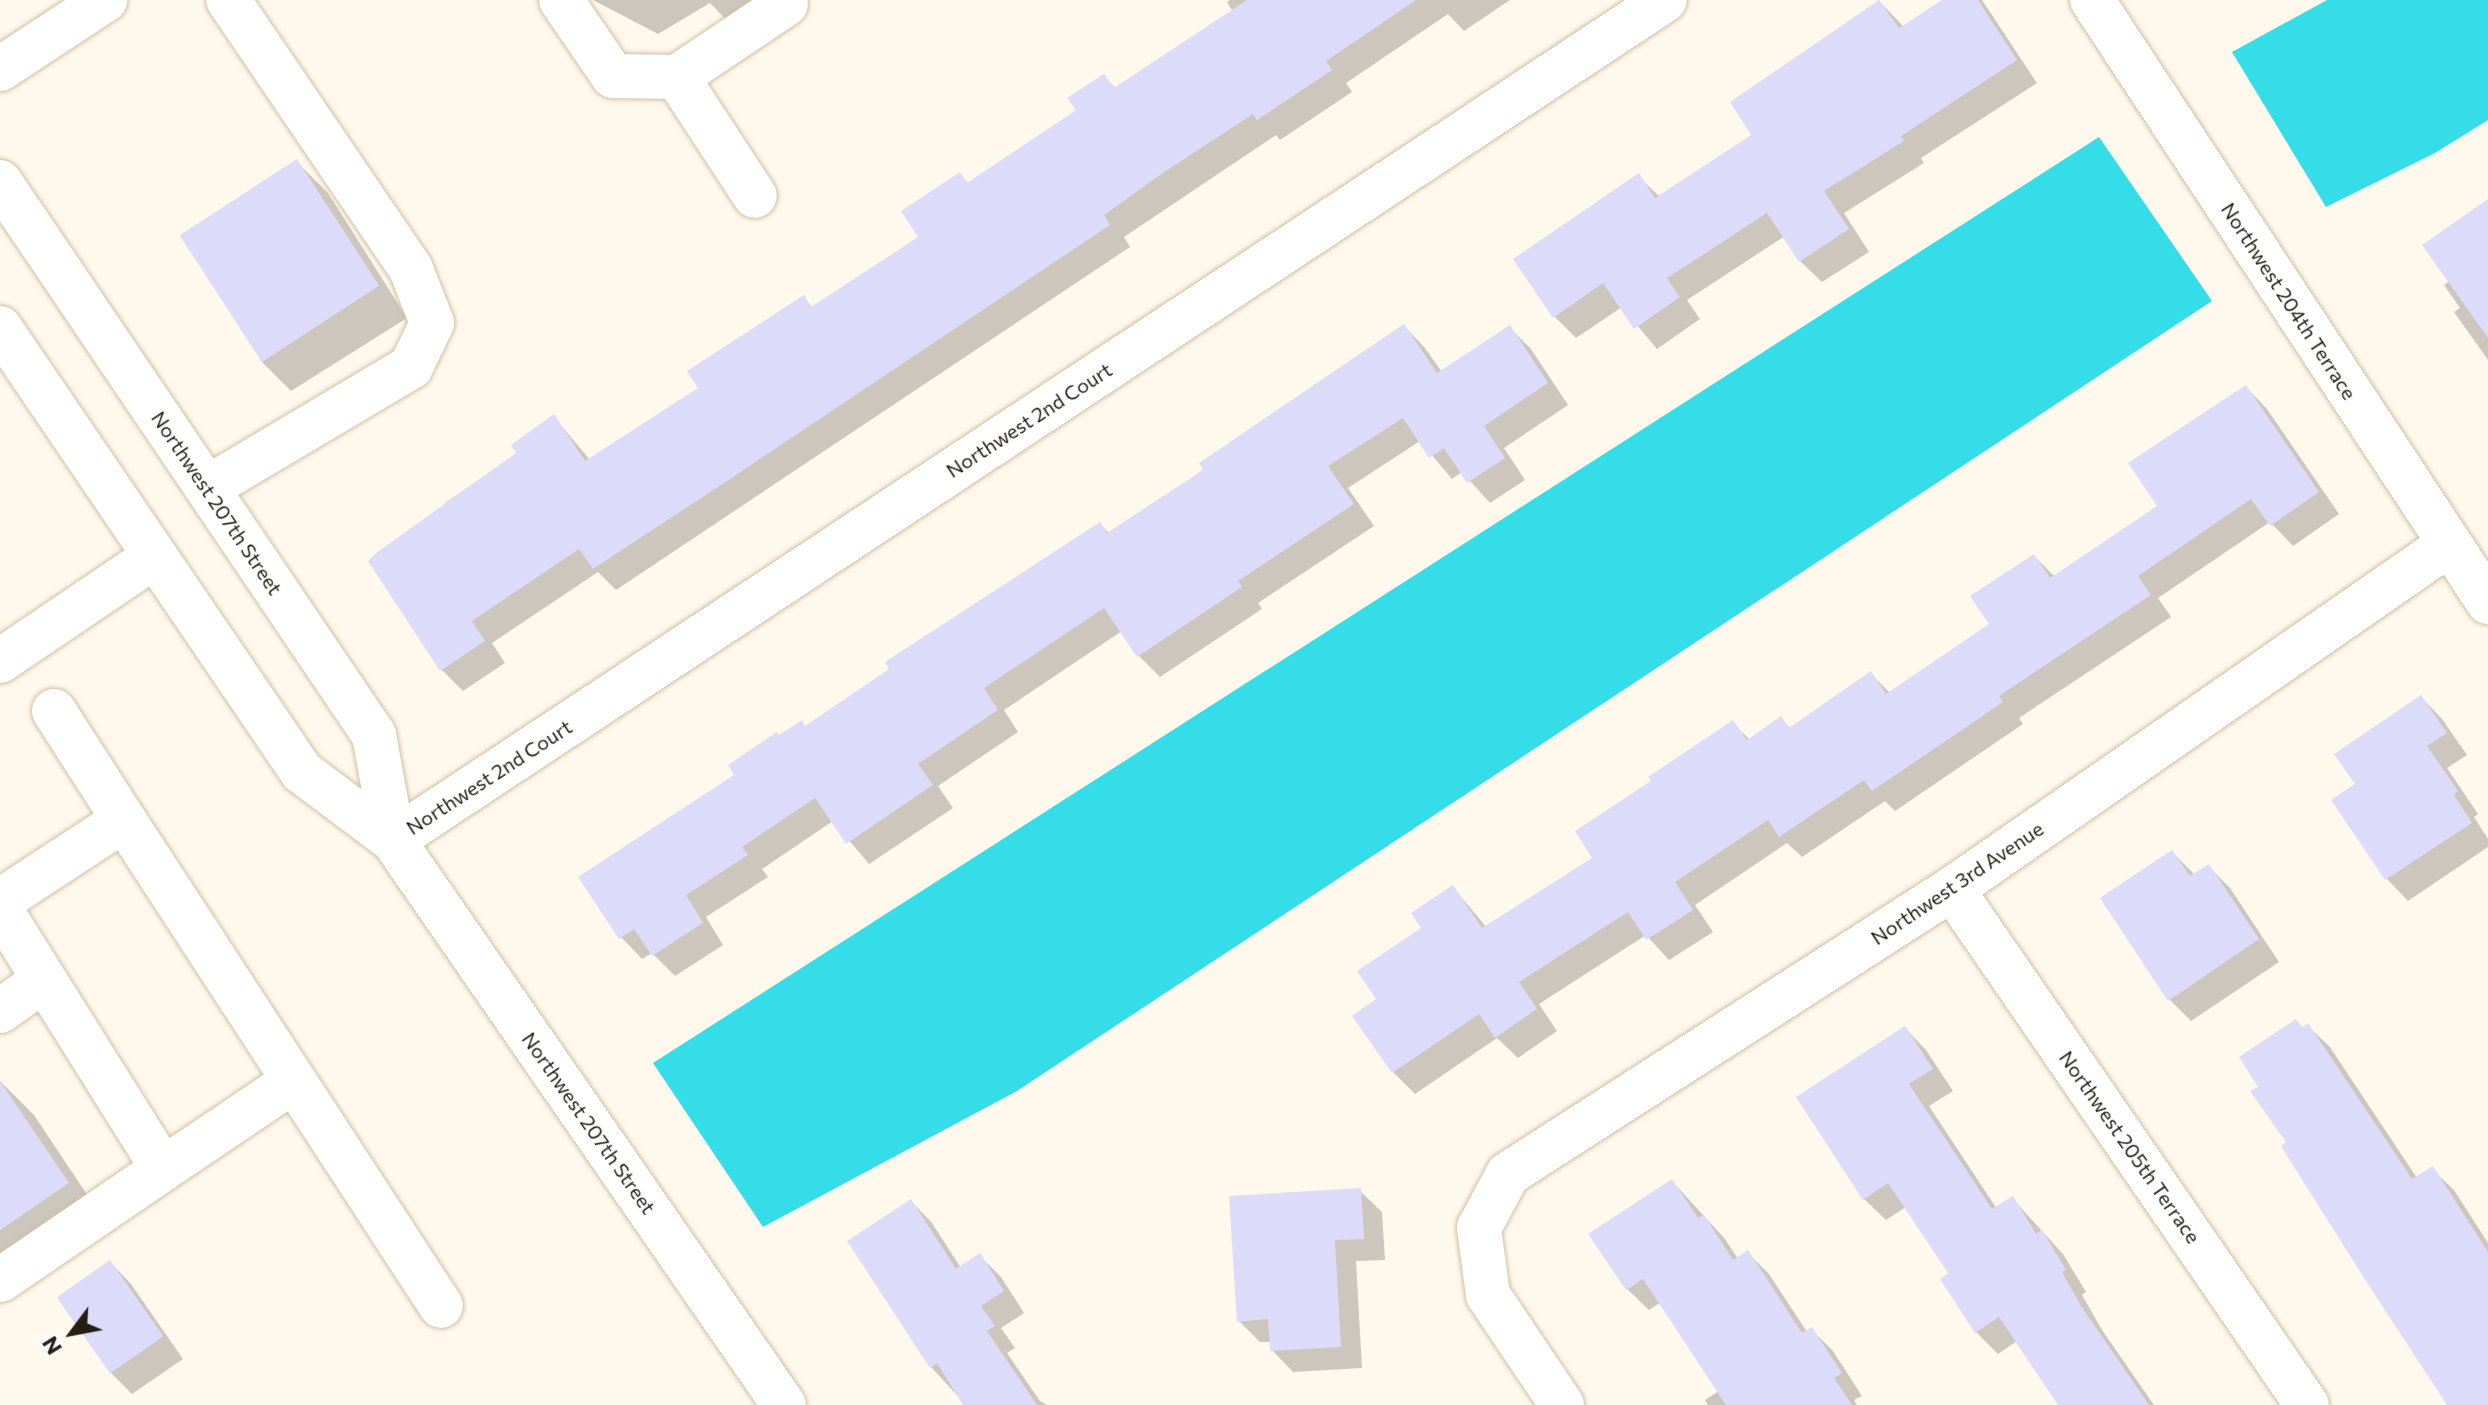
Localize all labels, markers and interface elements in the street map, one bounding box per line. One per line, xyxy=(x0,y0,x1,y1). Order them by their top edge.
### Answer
street label: Northwest 204th Terrace xyxy=(2216,198,2362,404)
street label: Northwest 2nd Court xyxy=(942,357,1116,483)
street label: Northwest 207th Street xyxy=(147,407,287,599)
street label: Northwest 2nd Court xyxy=(402,714,576,840)
street label: Northwest 3rd Avenue xyxy=(1866,816,2048,950)
street label: Northwest 207th Street xyxy=(517,1028,661,1218)
street label: Northwest 205th Terrace xyxy=(2054,1046,2206,1248)
north arrow xyxy=(32,1293,112,1373)
text: N xyxy=(35,1332,67,1360)

